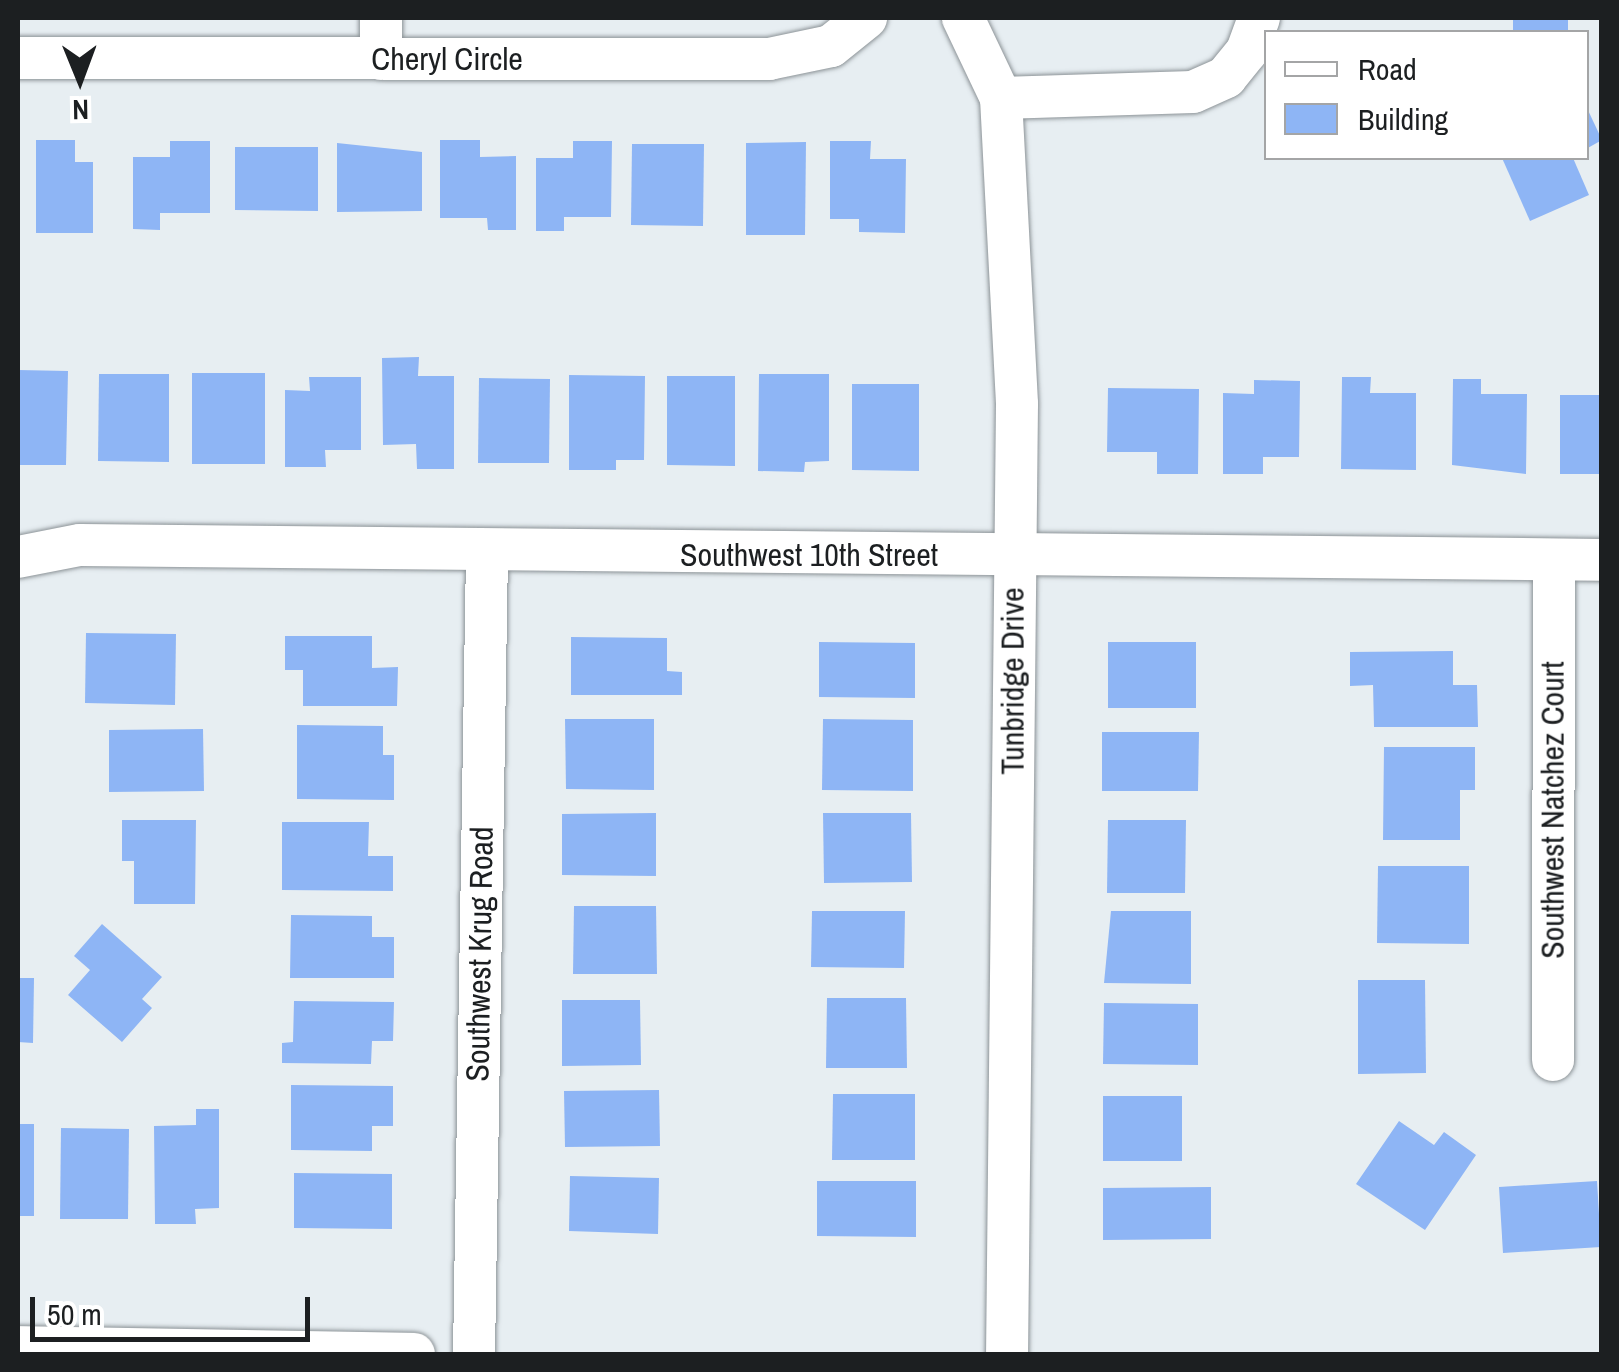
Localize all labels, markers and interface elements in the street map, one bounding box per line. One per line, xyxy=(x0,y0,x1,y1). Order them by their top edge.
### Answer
north arrow xyxy=(30,30,130,130)
legend xyxy=(1264,30,1589,160)
street label: Cheryl Circle xyxy=(371,40,523,78)
text: Road xyxy=(1358,49,1417,89)
text: N xyxy=(72,91,89,129)
text: Building xyxy=(1358,99,1448,139)
street label: Southwest 10th Street xyxy=(680,536,938,574)
street label: Tunbridge Drive xyxy=(994,587,1032,775)
street label: Southwest Natchez Court xyxy=(1534,661,1572,959)
street label: Southwest Krug Road xyxy=(459,826,501,1082)
scale bar xyxy=(35,1277,315,1339)
text: 50 m xyxy=(47,1294,102,1334)

